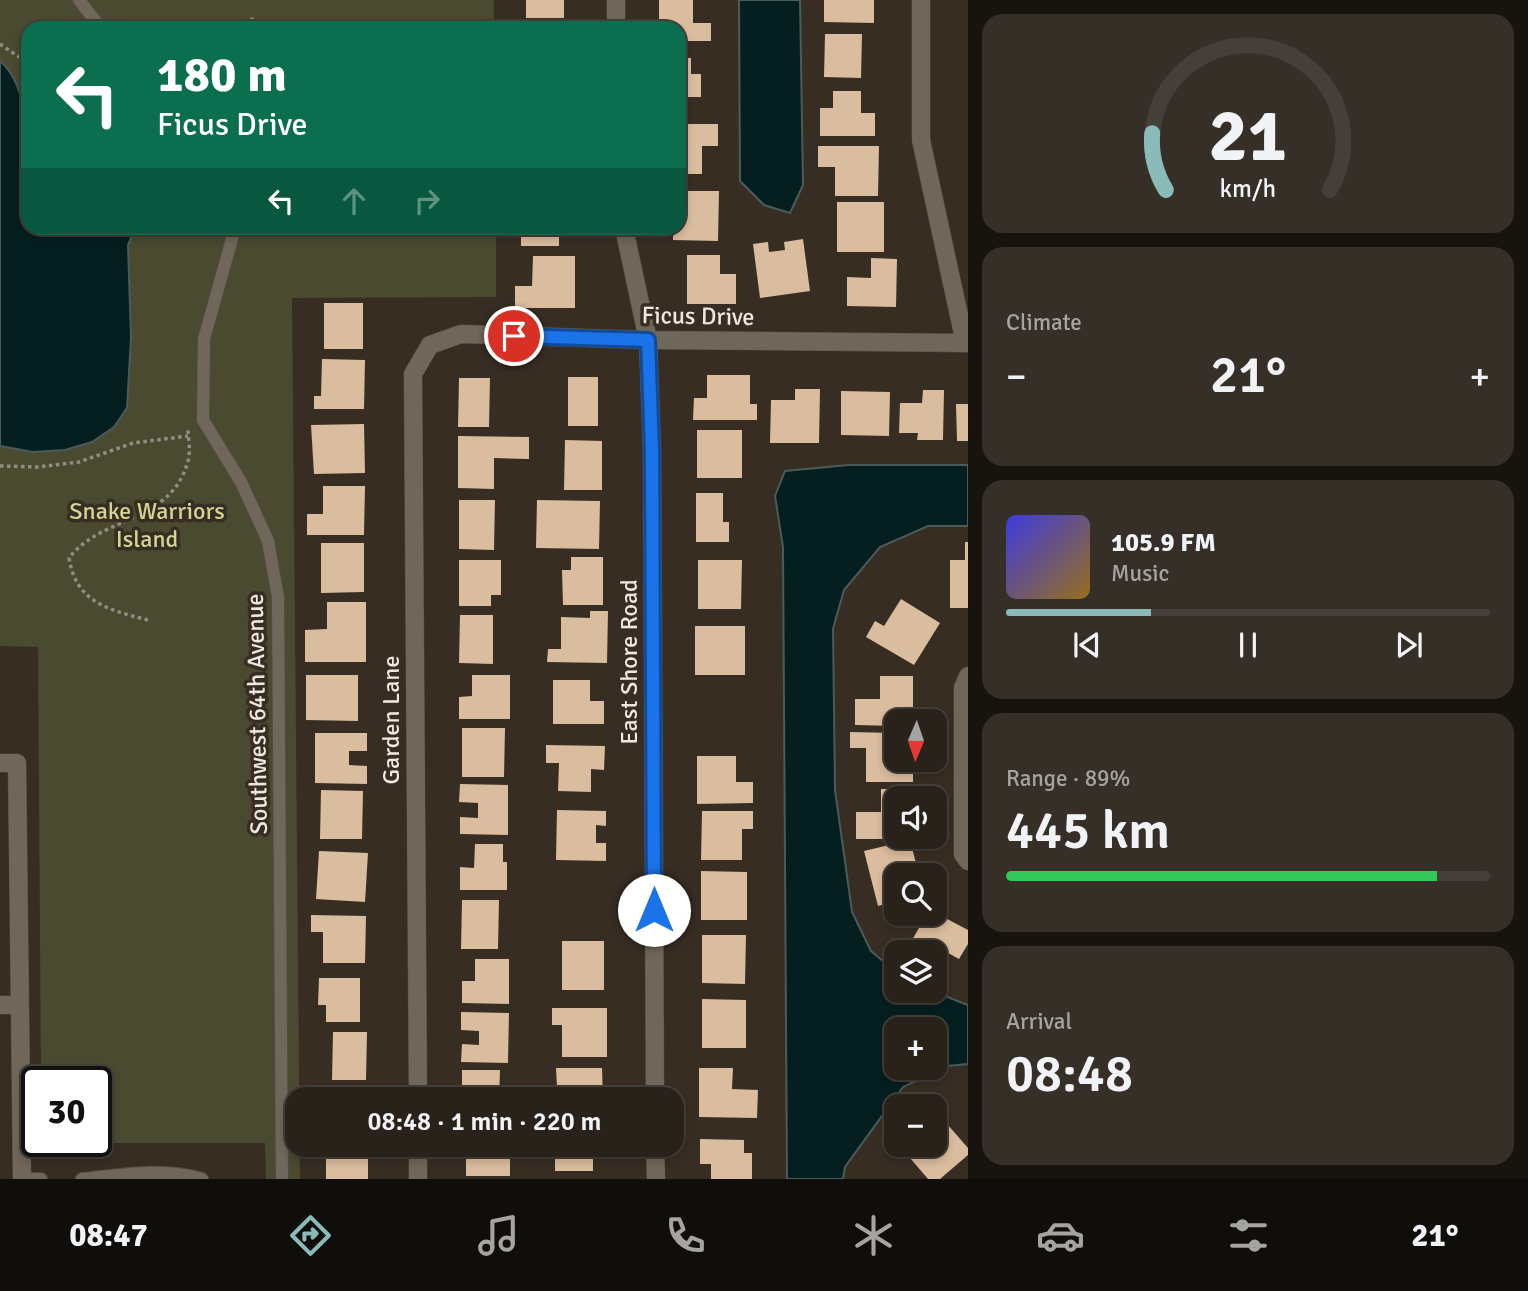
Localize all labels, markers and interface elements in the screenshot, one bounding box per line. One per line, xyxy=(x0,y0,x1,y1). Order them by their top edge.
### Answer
text: 180 m xyxy=(157,45,287,105)
icon: left xyxy=(42,49,133,140)
text: 21 xyxy=(1209,92,1287,181)
text: Ficus Drive xyxy=(157,105,308,144)
text: km/h xyxy=(1220,172,1276,203)
icon: left xyxy=(262,182,300,220)
icon: ahead xyxy=(335,182,373,220)
icon: right xyxy=(408,182,446,220)
street label: Ficus Drive xyxy=(641,300,755,332)
pin xyxy=(484,306,544,366)
text: Climate xyxy=(1006,308,1082,337)
icon: arrive xyxy=(495,317,533,355)
text: 21° xyxy=(1210,343,1286,407)
text: − xyxy=(1006,353,1027,400)
text: + xyxy=(1469,353,1490,400)
park label: Snake Warriors Island xyxy=(69,496,225,554)
text: 105.9 FM xyxy=(1111,527,1216,559)
text: Music xyxy=(1111,559,1169,588)
street label: East Shore Road xyxy=(614,579,644,745)
street label: Southwest 64th Avenue xyxy=(240,593,274,835)
icon: previous xyxy=(1068,626,1106,664)
icon: pause xyxy=(1229,626,1267,664)
icon: next xyxy=(1390,626,1428,664)
street label: Garden Lane xyxy=(376,656,406,784)
north arrow xyxy=(884,709,947,772)
map controls xyxy=(884,709,947,1157)
text: Range · 89% xyxy=(1006,764,1130,793)
button: sound xyxy=(884,786,947,849)
text: 445 km xyxy=(1006,799,1170,863)
button: search xyxy=(884,863,947,926)
position arrow xyxy=(617,873,691,947)
button: layers xyxy=(884,940,947,1003)
text: Arrival xyxy=(1006,1007,1072,1036)
button: + xyxy=(884,1017,947,1080)
text: 08:48 xyxy=(1006,1042,1133,1106)
speed limit sign: 30 xyxy=(21,1066,112,1157)
button: − xyxy=(884,1094,947,1157)
text: 08:48 · 1 min · 220 m xyxy=(368,1106,601,1138)
icon: directions xyxy=(286,1211,335,1260)
icon: music xyxy=(474,1211,523,1260)
icon: phone xyxy=(661,1211,710,1260)
icon: climate xyxy=(849,1211,898,1260)
icon: car xyxy=(1036,1211,1085,1260)
icon: filters xyxy=(1224,1211,1273,1260)
text: 08:47 xyxy=(69,1216,148,1255)
text: 21° xyxy=(1411,1216,1459,1255)

